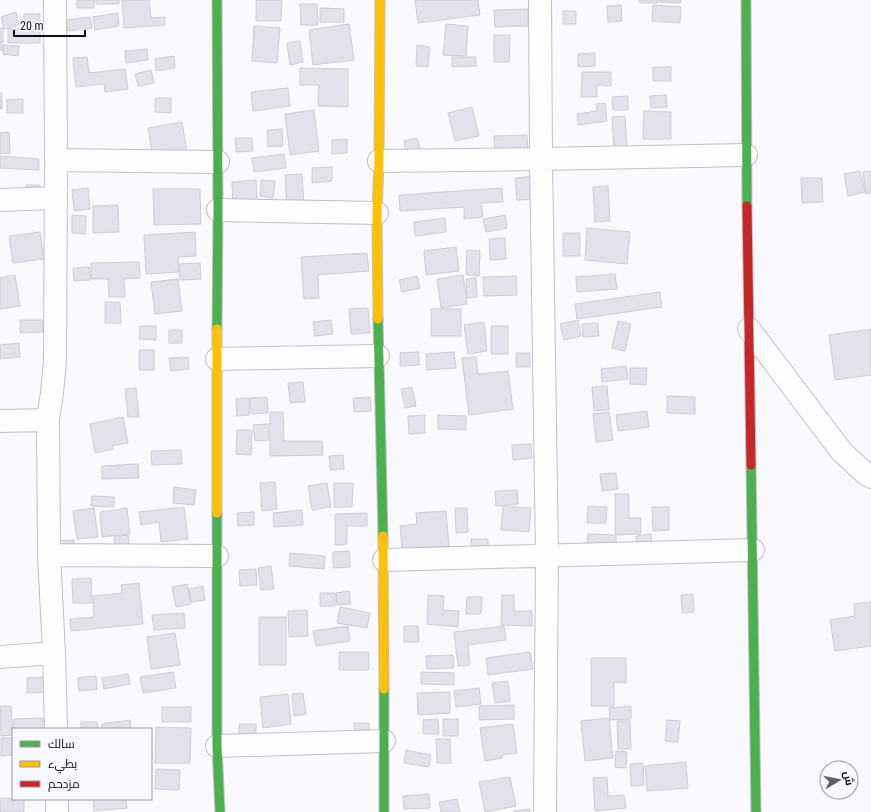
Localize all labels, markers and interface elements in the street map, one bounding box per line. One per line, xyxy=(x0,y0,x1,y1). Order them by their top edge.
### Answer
scale bar xyxy=(14,12,85,38)
text: 20 m xyxy=(20,19,44,33)
legend xyxy=(12,728,152,800)
text: سالك xyxy=(48,737,75,751)
text: بطيء xyxy=(48,757,77,774)
north arrow xyxy=(819,760,859,800)
text: ش xyxy=(841,770,856,786)
text: مزدحم xyxy=(48,777,80,792)

